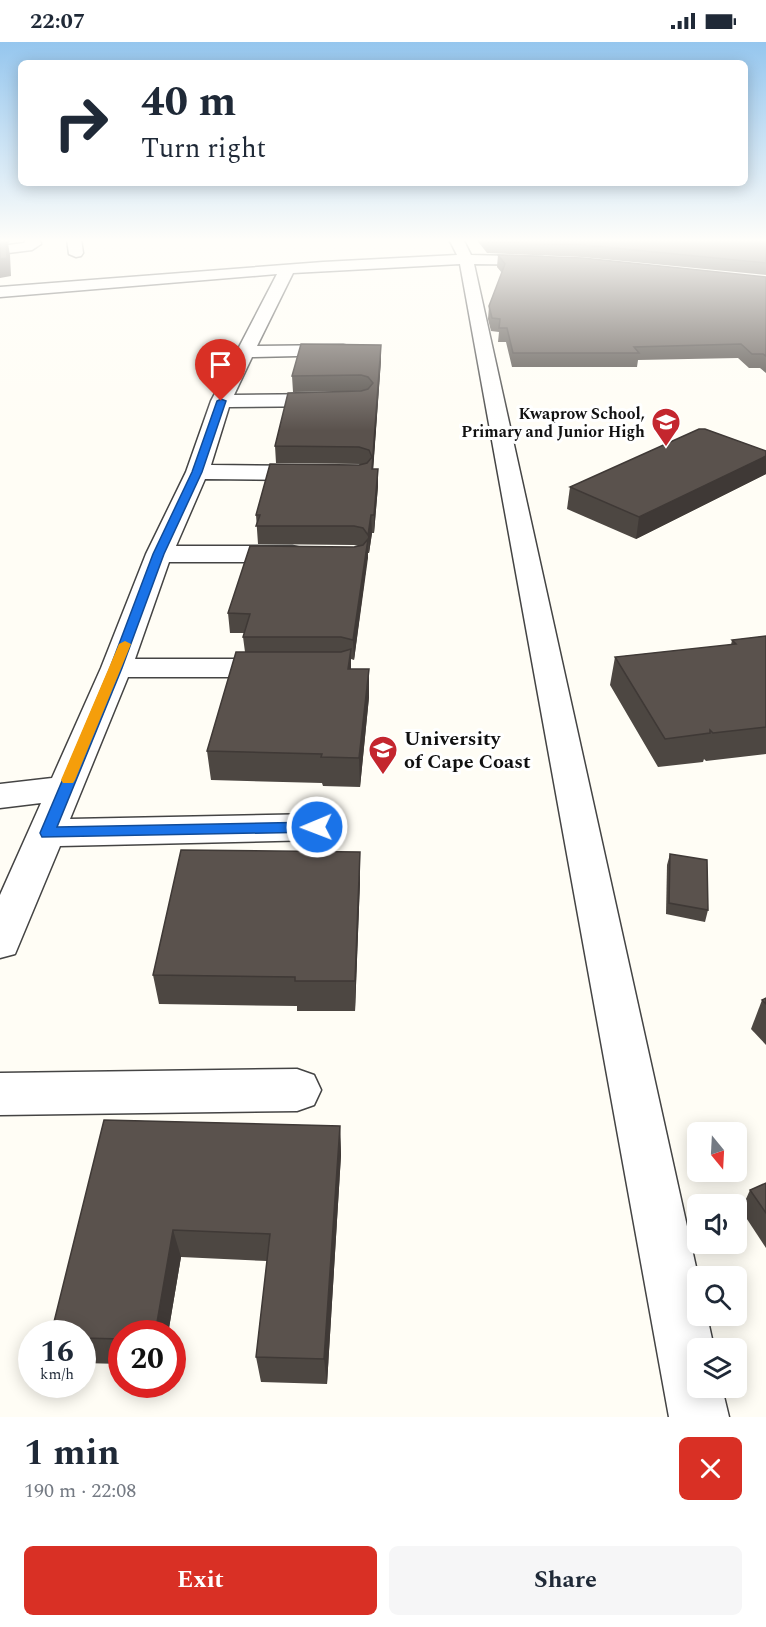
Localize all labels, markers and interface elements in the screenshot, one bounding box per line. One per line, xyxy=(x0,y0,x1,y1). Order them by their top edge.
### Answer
text: 22:07 xyxy=(30,5,85,38)
text: 40 m xyxy=(141,71,236,134)
icon: right xyxy=(42,84,120,162)
text: Turn right xyxy=(141,128,266,170)
pin xyxy=(195,339,246,401)
icon: arrive xyxy=(204,348,237,381)
place label: Kwaprow School, Primary and Junior High xyxy=(461,402,645,444)
school or university icon: Kwaprow School, Primary and Junior High xyxy=(650,406,682,448)
place label: University of Cape Coast xyxy=(404,724,531,777)
school or university icon: University of Cape Coast xyxy=(367,734,399,776)
position arrow xyxy=(285,795,349,859)
north arrow xyxy=(687,1122,747,1182)
map controls xyxy=(687,1122,747,1398)
button: sound xyxy=(687,1194,747,1254)
button: search xyxy=(687,1266,747,1326)
speed limit sign: 20 xyxy=(108,1320,186,1398)
text: 16 xyxy=(40,1329,74,1375)
button: layers xyxy=(687,1338,747,1398)
text: km/h xyxy=(40,1363,74,1386)
text: 1 min xyxy=(24,1426,120,1481)
button: close xyxy=(679,1437,742,1500)
text: 190 m · 22:08 xyxy=(24,1476,136,1506)
button: Exit xyxy=(24,1546,377,1615)
button: Share xyxy=(389,1546,742,1615)

